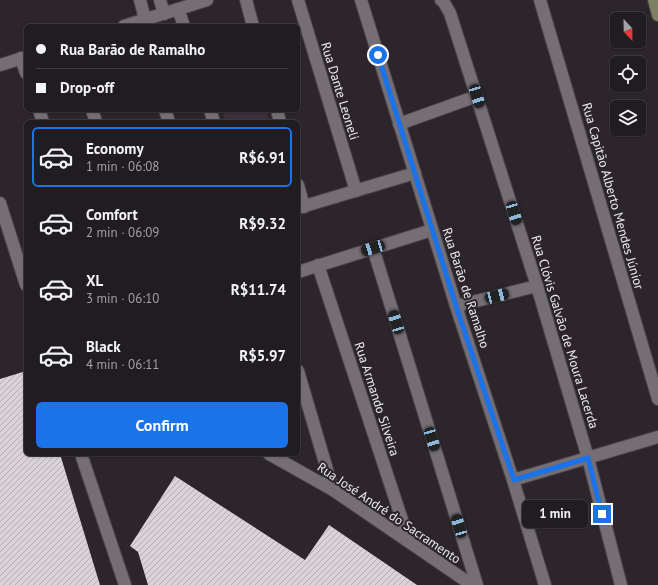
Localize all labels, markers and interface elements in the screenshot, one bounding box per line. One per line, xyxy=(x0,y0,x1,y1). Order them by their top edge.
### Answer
north arrow xyxy=(610,12,646,48)
map controls xyxy=(610,12,646,136)
text: Rua Barão de Ramalho xyxy=(60,40,205,59)
street label: Rua Dante Leoneli xyxy=(317,40,363,142)
route start xyxy=(369,46,387,64)
button: locate xyxy=(610,56,646,92)
text: Drop-off xyxy=(60,78,114,97)
car xyxy=(468,83,486,109)
button: layers xyxy=(610,100,646,136)
street label: Rua Capitão Alberto Mendes Júnior xyxy=(578,101,648,292)
icon: car xyxy=(38,139,74,175)
text: Economy xyxy=(86,139,144,158)
text: R$6.91 xyxy=(239,148,286,167)
text: 1 min · 06:08 xyxy=(86,158,159,175)
car xyxy=(505,200,523,226)
icon: car xyxy=(38,205,74,241)
text: Comfort xyxy=(86,205,138,224)
text: R$9.32 xyxy=(239,214,286,233)
text: 2 min · 06:09 xyxy=(86,224,159,241)
street label: Rua Barão de Ramalho xyxy=(438,226,494,351)
street label: Rua Clóvis Galvão de Moura Lacerda xyxy=(527,233,603,431)
car xyxy=(360,239,386,257)
icon: car xyxy=(38,271,74,307)
text: XL xyxy=(86,271,103,290)
text: R$11.74 xyxy=(231,280,286,299)
car xyxy=(484,287,510,305)
text: 3 min · 06:10 xyxy=(86,290,159,307)
car xyxy=(387,309,405,335)
icon: car xyxy=(38,337,74,373)
text: Black xyxy=(86,337,121,356)
street label: Rua Armando Silveira xyxy=(351,340,403,458)
text: R$5.97 xyxy=(239,346,286,365)
text: 4 min · 06:11 xyxy=(86,356,159,373)
button: Confirm xyxy=(36,402,288,448)
car xyxy=(423,426,441,452)
street label: Rua José André do Sacramento xyxy=(314,459,464,567)
callout: 1 min xyxy=(522,500,588,528)
text: 1 min xyxy=(539,505,571,522)
route end xyxy=(593,505,611,523)
car xyxy=(450,513,468,539)

